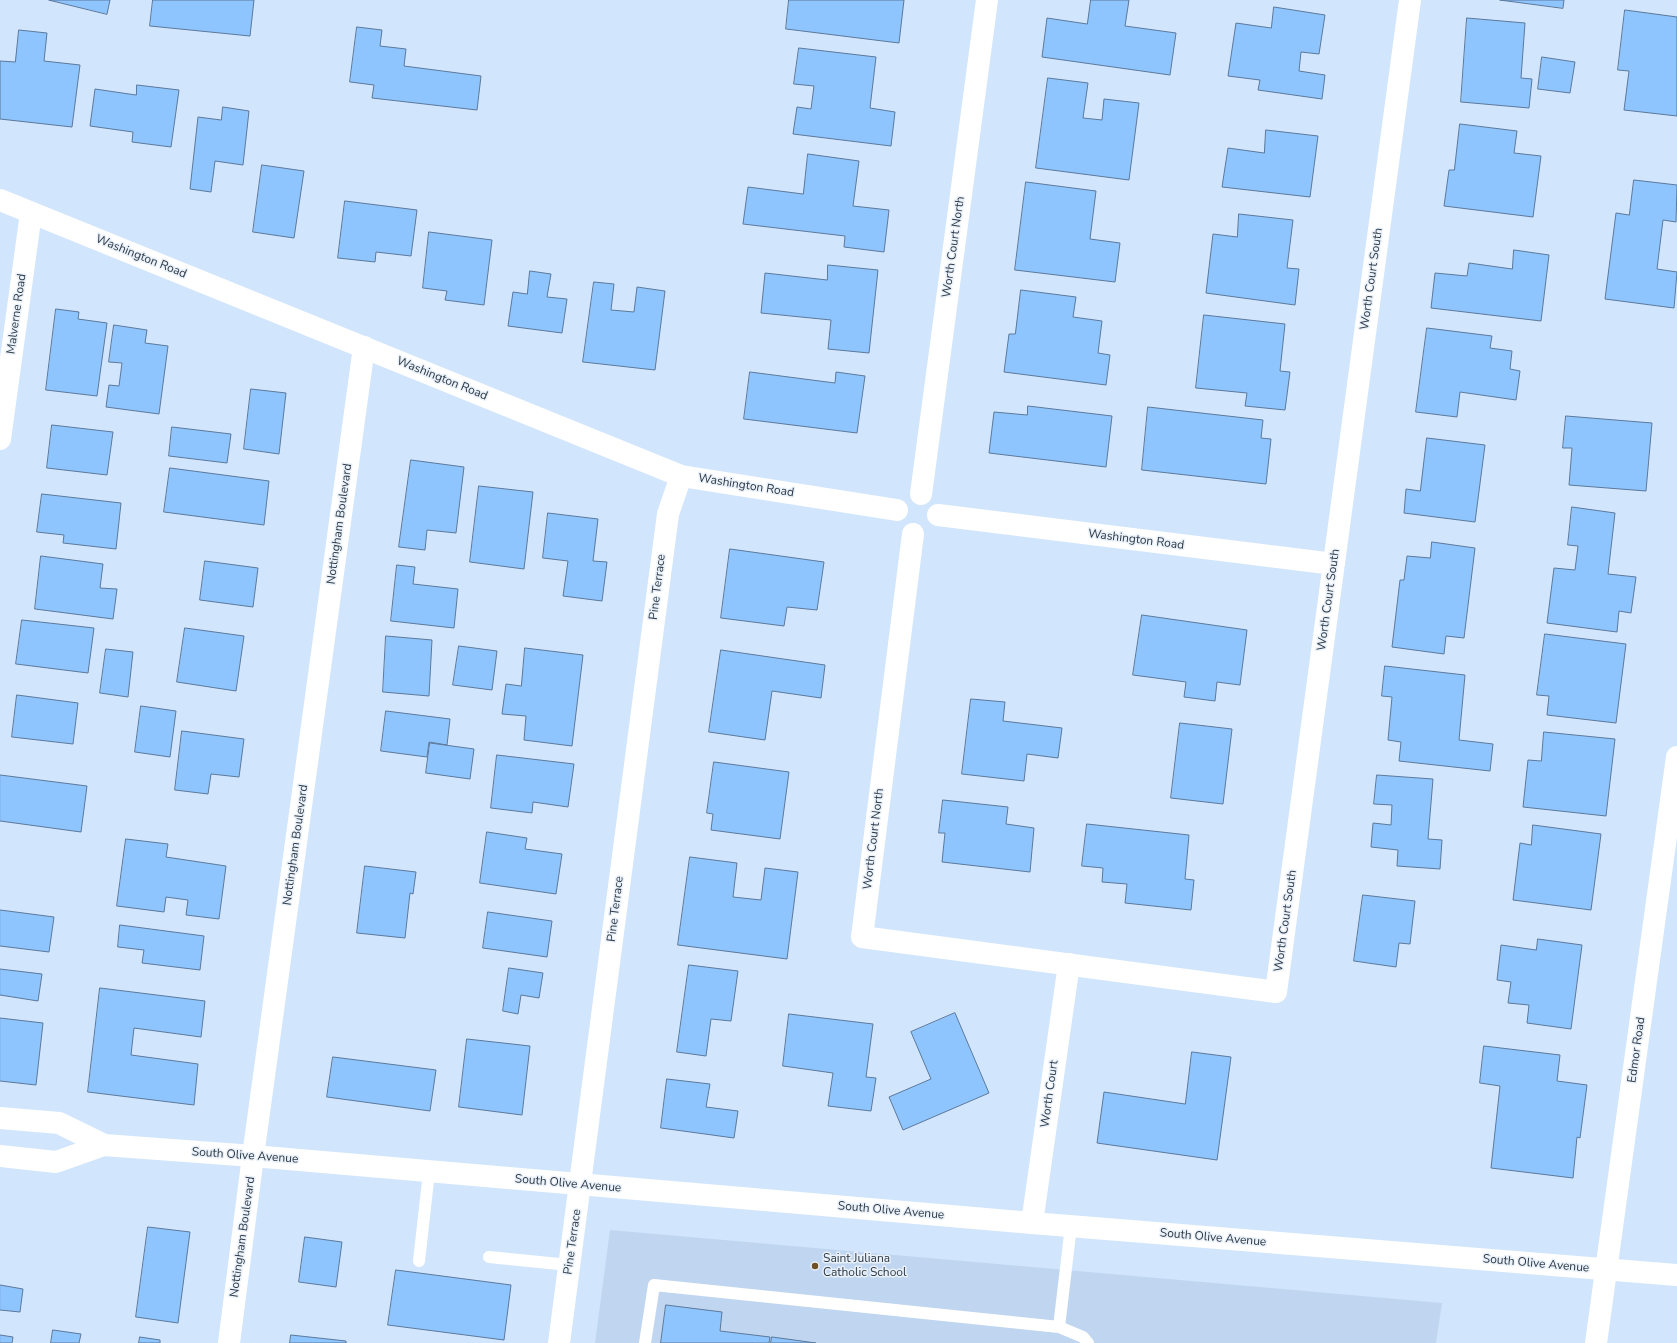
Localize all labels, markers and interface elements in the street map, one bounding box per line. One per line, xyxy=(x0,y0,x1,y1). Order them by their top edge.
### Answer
street label: Worth Court North xyxy=(940,195,968,299)
street label: Worth Court South xyxy=(1358,227,1386,331)
street label: Washington Road xyxy=(93,232,189,282)
street label: Malverne Road xyxy=(4,273,30,355)
street label: Washington Road xyxy=(394,354,490,404)
street label: Nottingham Boulevard xyxy=(324,463,356,585)
street label: Washington Road xyxy=(697,471,795,501)
street label: Washington Road xyxy=(1087,527,1185,553)
street label: Worth Court South xyxy=(1315,548,1343,652)
street label: Pine Terrace xyxy=(647,553,669,621)
street label: Nottingham Boulevard xyxy=(280,784,312,906)
street label: Worth Court North xyxy=(861,787,887,891)
street label: Worth Court South xyxy=(1272,869,1300,973)
street label: Pine Terrace xyxy=(605,875,627,943)
street label: Edmor Road xyxy=(1625,1016,1649,1084)
street label: Worth Court xyxy=(1038,1059,1062,1129)
street label: South Olive Avenue xyxy=(191,1145,299,1167)
street label: South Olive Avenue xyxy=(514,1172,622,1196)
street label: Nottingham Boulevard xyxy=(227,1176,259,1298)
street label: South Olive Avenue xyxy=(837,1199,945,1223)
street label: Pine Terrace xyxy=(561,1208,585,1276)
street label: South Olive Avenue xyxy=(1159,1226,1267,1250)
place label: Saint Juliana Catholic School xyxy=(823,1252,907,1280)
street label: South Olive Avenue xyxy=(1482,1252,1590,1276)
marker: Saint Juliana Catholic School xyxy=(810,1261,820,1271)

